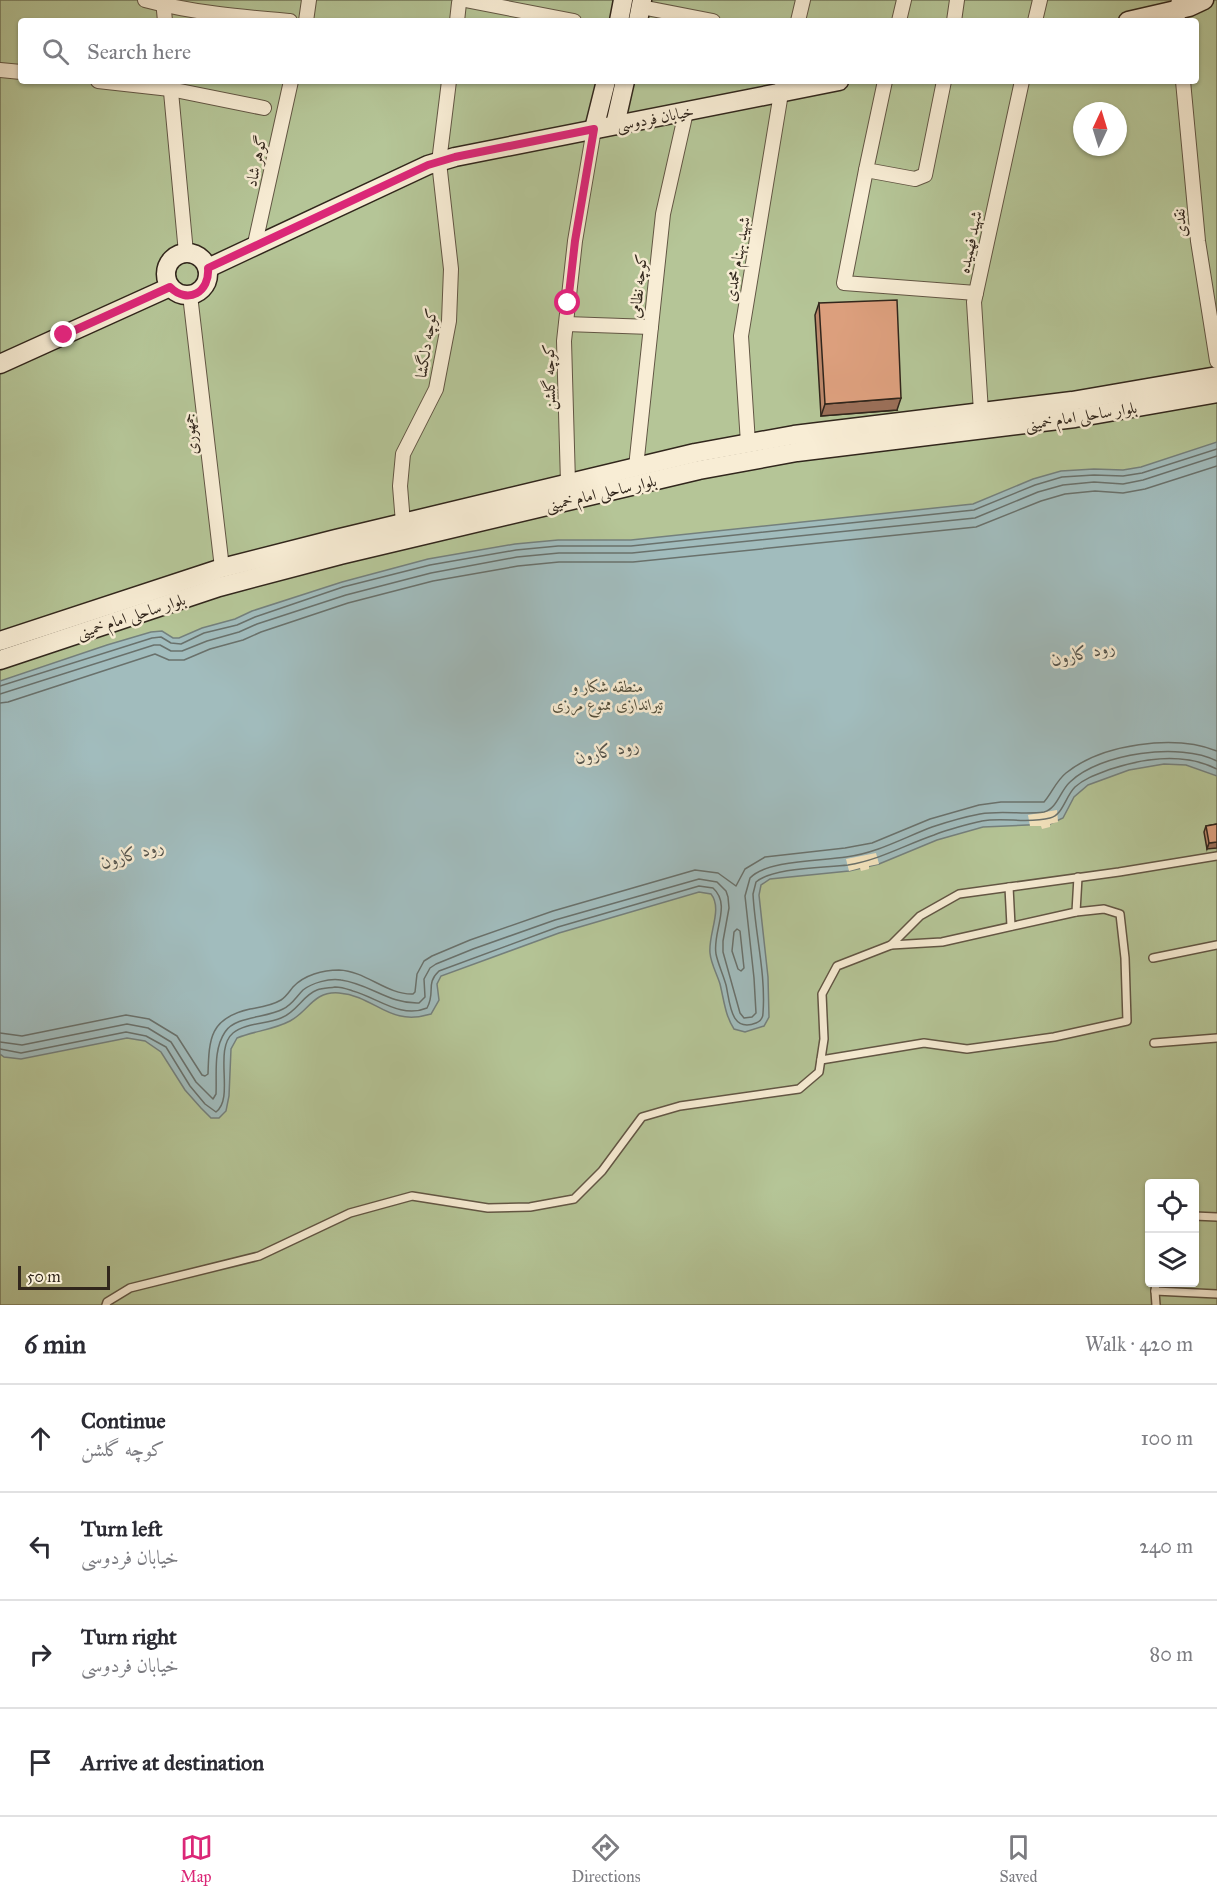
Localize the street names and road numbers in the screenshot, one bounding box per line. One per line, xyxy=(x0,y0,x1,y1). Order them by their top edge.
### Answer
street label: خیابان فردوسی xyxy=(615,101,696,137)
street label: گوهر شاد xyxy=(241,134,272,189)
street label: نقدی xyxy=(1169,208,1191,238)
street label: شهید فهمیده xyxy=(954,209,987,275)
street label: شهید بهنام محمدی xyxy=(720,215,759,304)
street label: کوچه نظامی xyxy=(625,253,653,319)
street label: کوچه دلگشا xyxy=(410,307,443,380)
street label: کوچه گلشن xyxy=(539,343,561,410)
street label: بلوار ساحلی امام خمینی xyxy=(1024,398,1139,439)
street label: جمهوری xyxy=(178,412,203,456)
street label: بلوار ساحلی امام خمینی xyxy=(544,471,659,520)
street label: بلوار ساحلی امام خمینی xyxy=(74,589,189,647)

